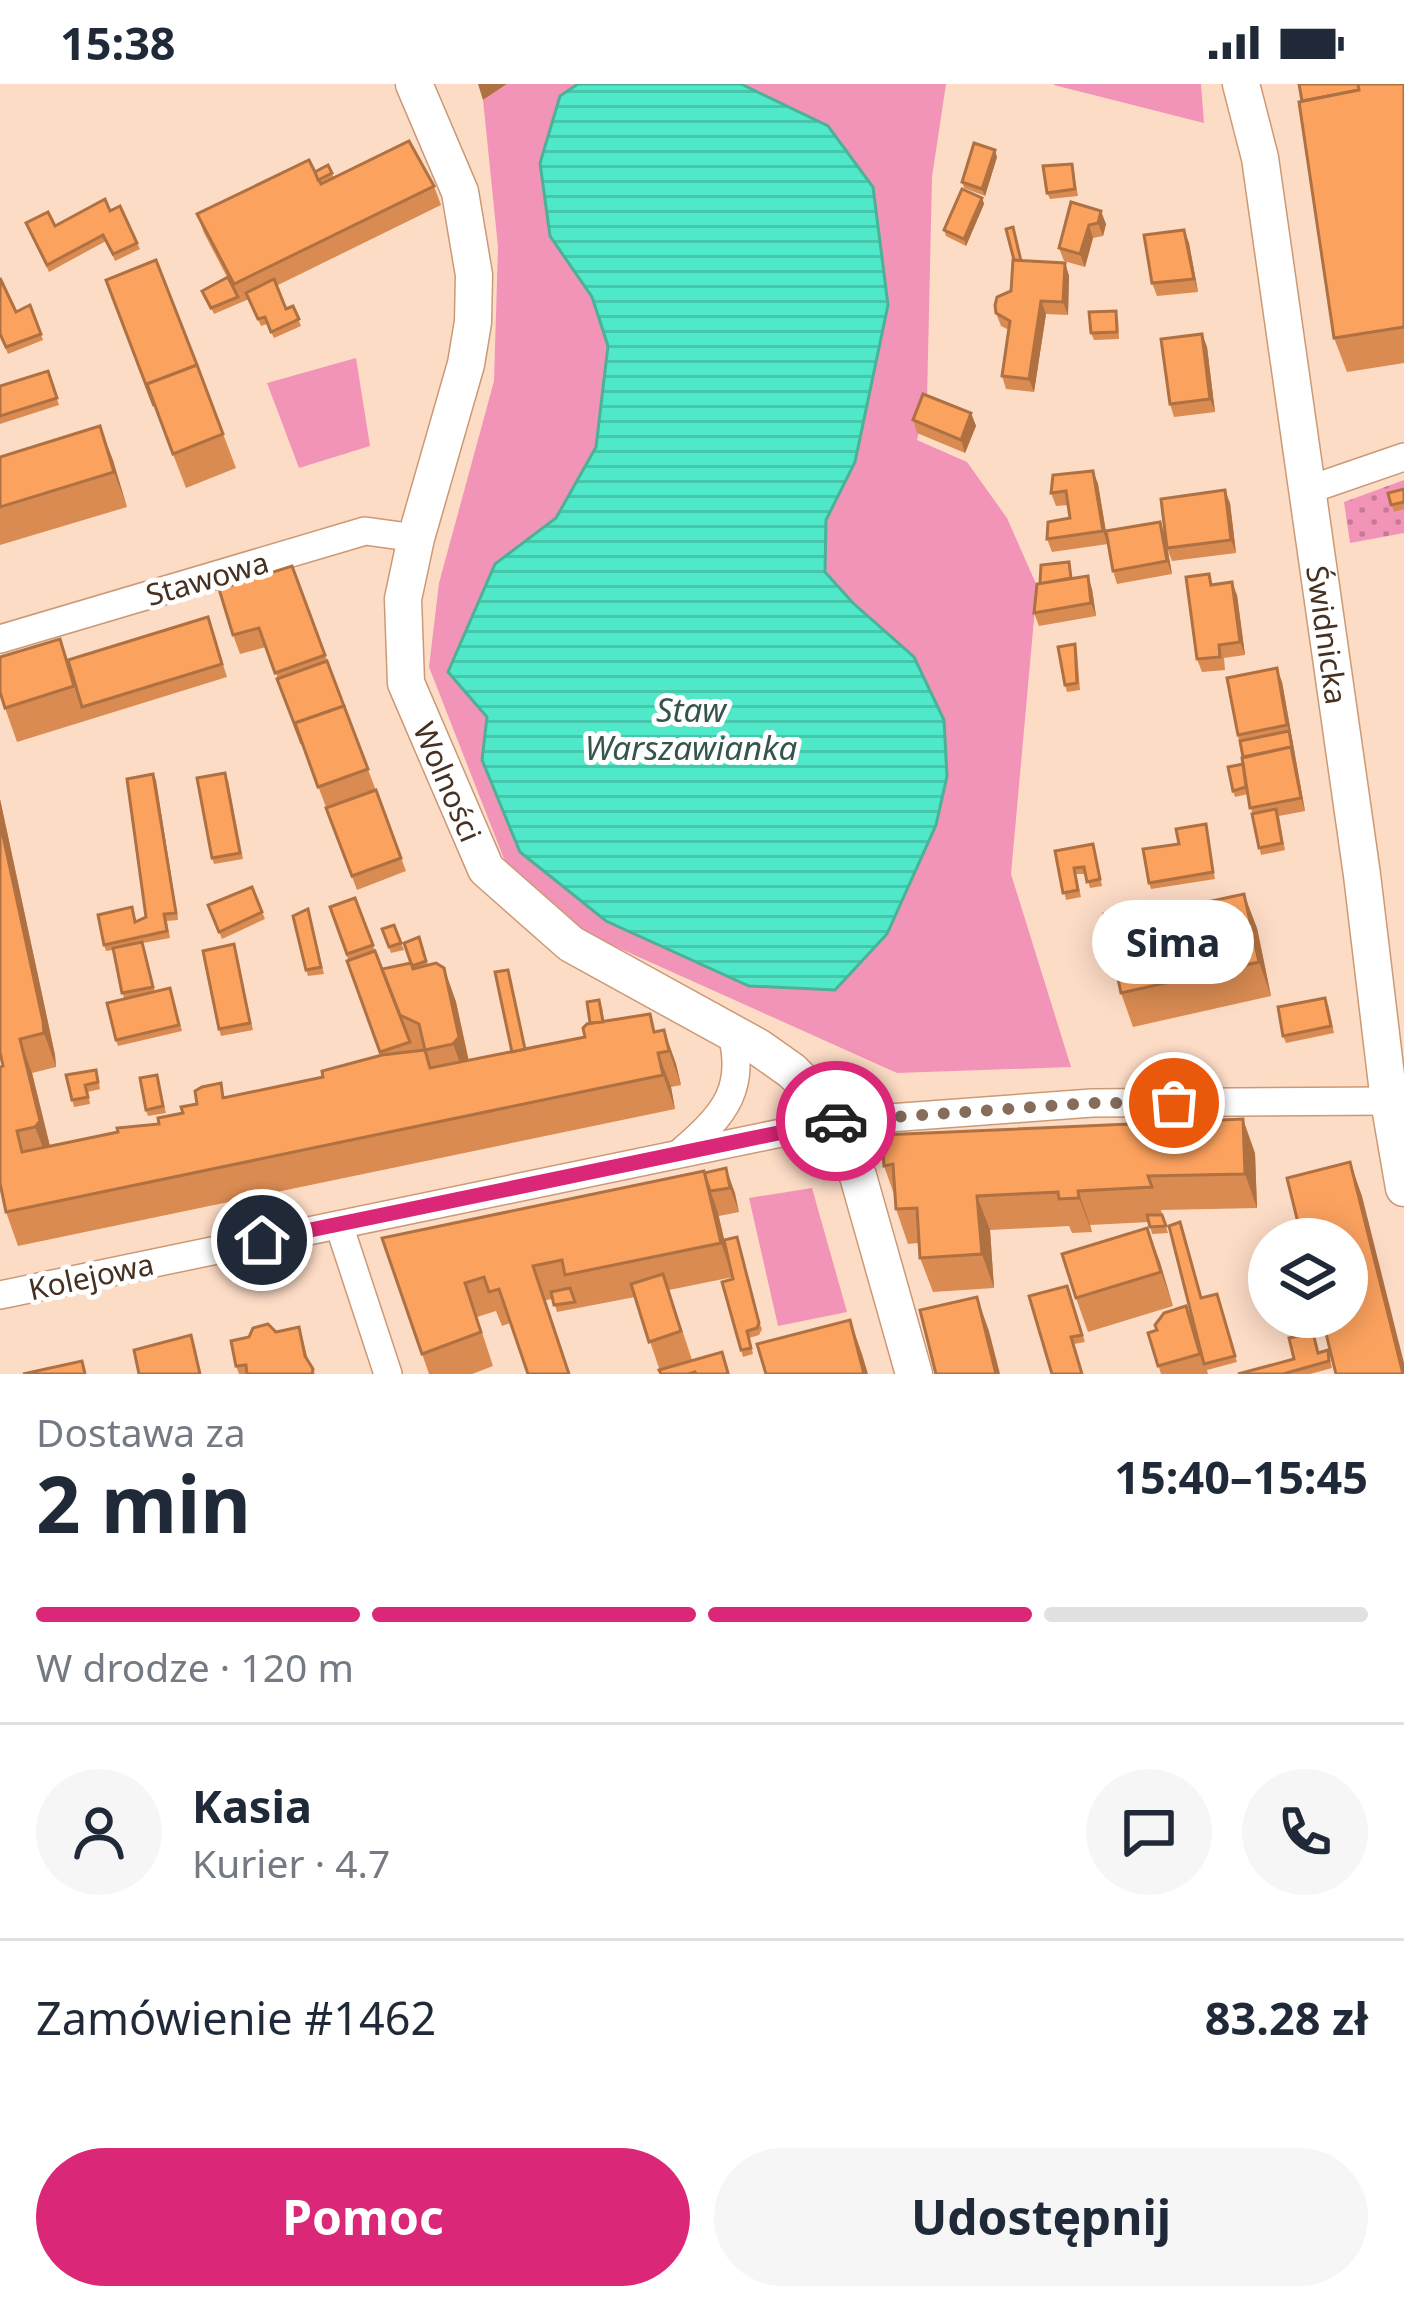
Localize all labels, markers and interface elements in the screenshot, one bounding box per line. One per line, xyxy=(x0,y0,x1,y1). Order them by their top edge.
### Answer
text: 15:38 xyxy=(60,12,176,73)
street label: Stawowa xyxy=(141,541,273,615)
street label: Świdnicka xyxy=(1298,563,1358,707)
water label: Staw Warszawianka xyxy=(585,687,797,770)
street label: Wolności xyxy=(405,715,492,848)
callout: Sima xyxy=(1093,899,1255,983)
text: Sima xyxy=(1126,915,1220,968)
pin xyxy=(1123,1052,1225,1154)
courier xyxy=(776,1061,896,1181)
icon: bag xyxy=(1141,1070,1207,1136)
icon: car xyxy=(803,1088,869,1154)
pin xyxy=(211,1189,313,1291)
icon: home xyxy=(229,1207,295,1273)
map controls xyxy=(1248,1218,1368,1338)
button: layers xyxy=(1248,1218,1368,1338)
street label: Kolejowa xyxy=(25,1243,157,1309)
text: Dostawa za xyxy=(36,1405,246,1458)
text: 15:40–15:45 xyxy=(1114,1446,1368,1507)
text: 2 min xyxy=(36,1450,251,1556)
text: W drodze · 120 m xyxy=(36,1640,354,1693)
button: person xyxy=(36,1769,162,1895)
button: chat xyxy=(1086,1769,1212,1895)
button: phone xyxy=(1242,1769,1368,1895)
text: Kasia xyxy=(192,1775,312,1836)
text: Kurier · 4.7 xyxy=(192,1836,390,1889)
text: Zamówienie #1462 xyxy=(36,1987,436,2048)
text: 83.28 zł xyxy=(1205,1987,1368,2048)
button: Pomoc xyxy=(36,2148,690,2286)
button: Udostępnij xyxy=(714,2148,1368,2286)

